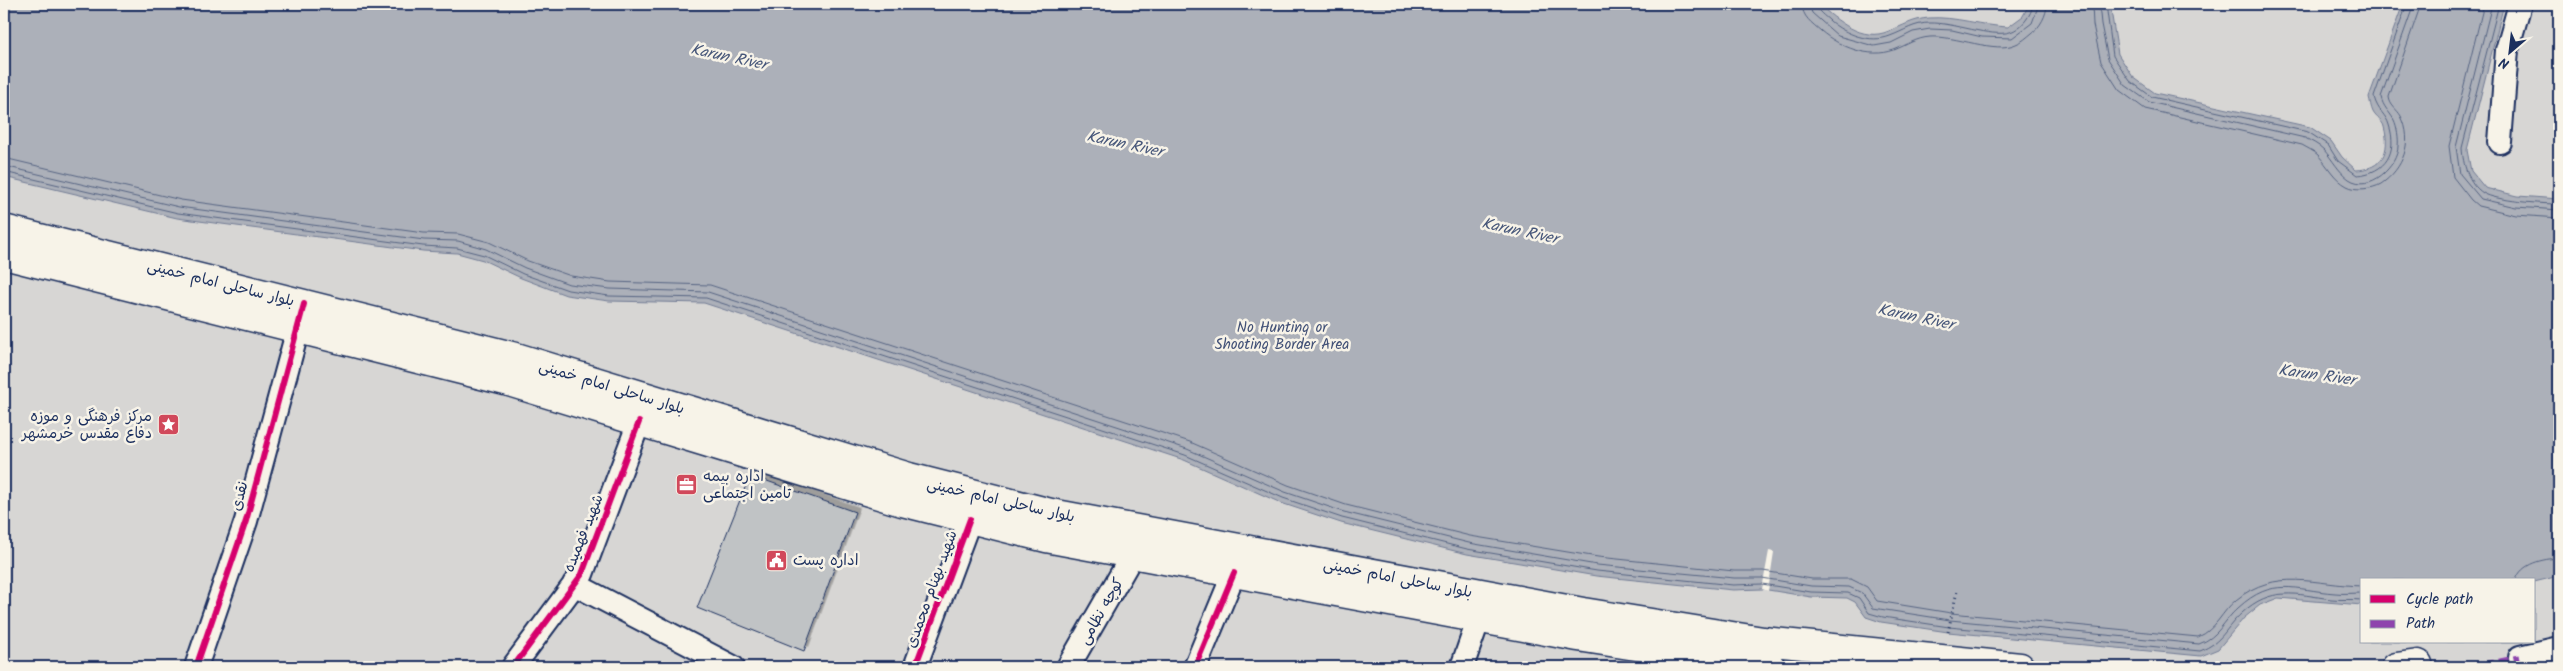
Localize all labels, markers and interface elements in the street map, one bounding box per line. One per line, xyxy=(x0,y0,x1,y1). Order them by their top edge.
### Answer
north arrow xyxy=(2486,28,2536,78)
water label: Karun River xyxy=(688,37,773,78)
text: N xyxy=(2495,51,2513,74)
water label: Karun River xyxy=(1084,124,1169,165)
water label: Karun River xyxy=(1479,211,1564,252)
street label: بلوار ساحلی امام خمینی xyxy=(145,254,297,314)
water label: Karun River xyxy=(1875,297,1960,338)
park label: No Hunting or Shooting Border Area xyxy=(1215,316,1349,357)
street label: بلوار ساحلی امام خمینی xyxy=(536,354,687,422)
water label: Karun River xyxy=(2277,358,2360,394)
place label: مرکز فرهنگی و موزه دفاع مقدس خرمشهر xyxy=(20,405,152,446)
place icon: مرکز فرهنگی و موزه دفاع مقدس خرمشهر xyxy=(156,413,180,437)
place label: اداره بیمه تامین اجتماعی xyxy=(703,465,792,506)
street label: بلوار ساحلی امام خمینی xyxy=(924,472,1077,530)
office icon: اداره بیمه تامین اجتماعی xyxy=(675,473,699,497)
street label: نقدی xyxy=(225,479,255,514)
street label: شهید فهمیده xyxy=(557,491,610,576)
street label: شهید بهنام محمدی xyxy=(899,527,964,652)
public building icon: اداره پست xyxy=(765,548,789,572)
place label: اداره پست xyxy=(793,549,858,573)
street label: بلوار ساحلی امام خمینی xyxy=(1321,553,1474,605)
street label: کوچه نظامی xyxy=(1073,574,1131,649)
legend xyxy=(2360,578,2536,644)
text: Cycle path xyxy=(2406,588,2473,612)
text: Path xyxy=(2406,612,2435,636)

